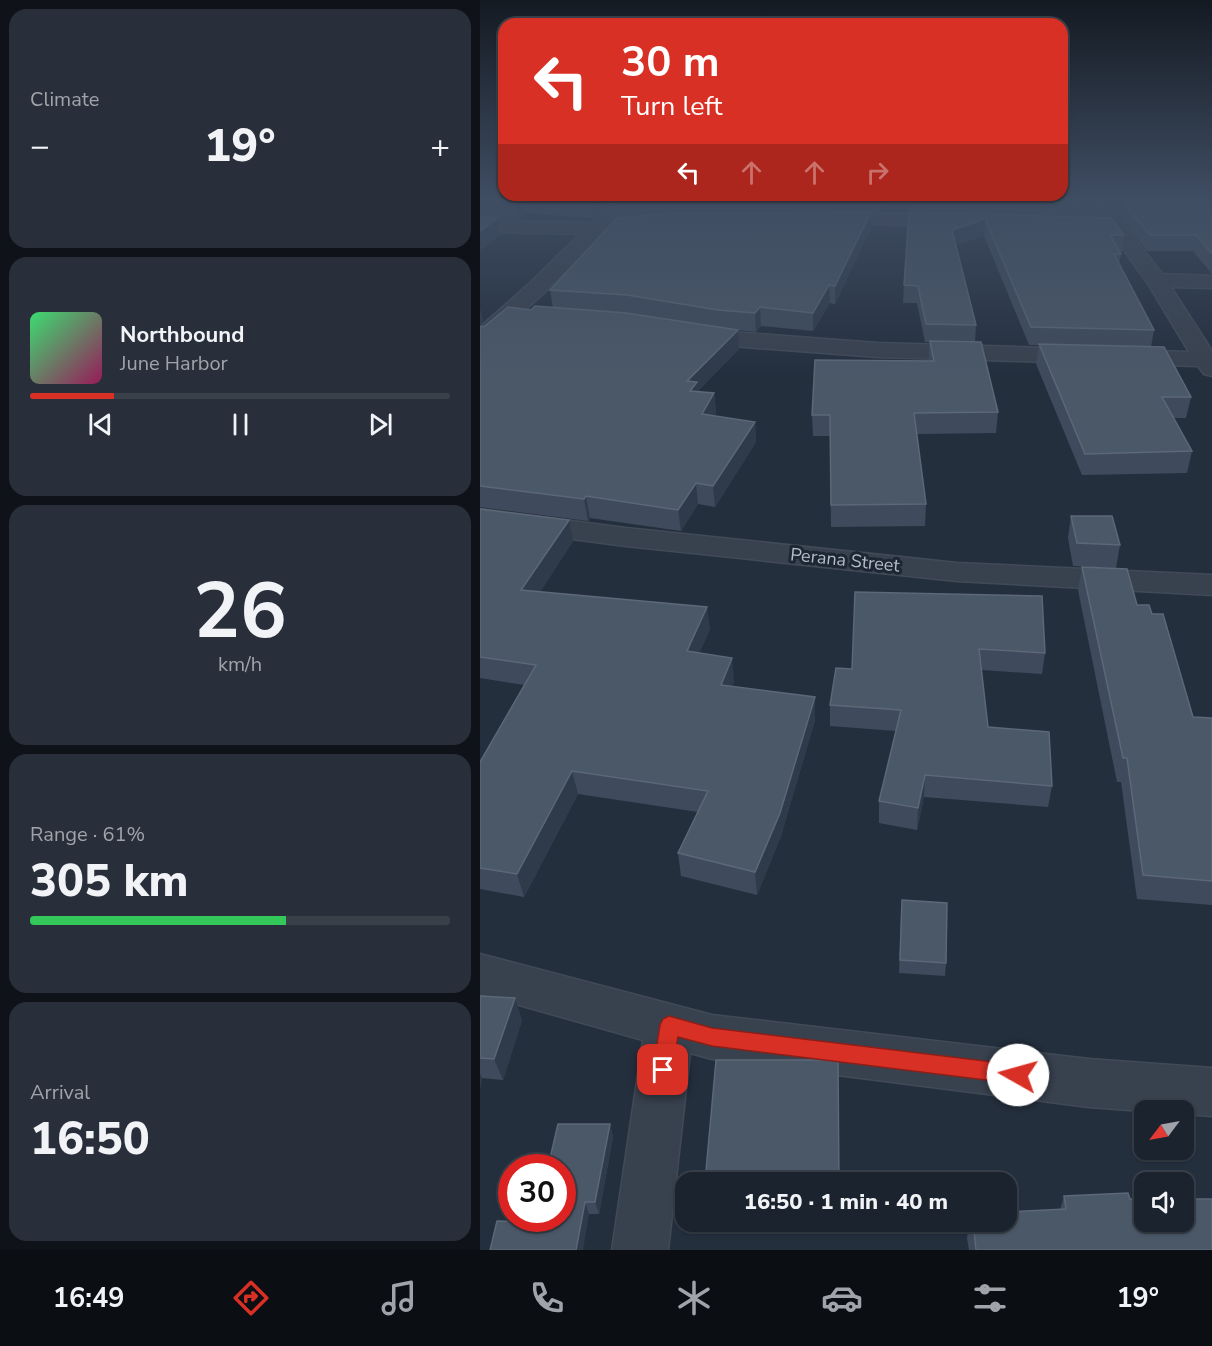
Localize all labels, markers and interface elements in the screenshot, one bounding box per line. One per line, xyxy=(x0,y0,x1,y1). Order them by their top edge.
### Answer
text: 30 m xyxy=(621,34,720,91)
icon: left xyxy=(522,42,600,120)
text: Climate xyxy=(30,86,99,113)
text: Turn left xyxy=(621,88,722,125)
text: 19° xyxy=(204,116,276,177)
text: − xyxy=(30,124,50,169)
text: + xyxy=(430,124,450,169)
icon: left xyxy=(672,156,705,189)
icon: ahead xyxy=(735,156,768,189)
icon: ahead xyxy=(798,156,831,189)
icon: right xyxy=(861,156,894,189)
text: Northbound xyxy=(120,320,244,350)
text: June Harbor xyxy=(120,350,228,377)
icon: previous xyxy=(84,408,117,441)
icon: pause xyxy=(224,408,257,441)
icon: next xyxy=(364,408,397,441)
street label: Perana Street xyxy=(789,542,902,578)
text: 26 xyxy=(193,558,287,665)
text: km/h xyxy=(218,651,262,678)
text: Range · 61% xyxy=(30,821,145,848)
text: 305 km xyxy=(30,851,189,912)
position arrow xyxy=(986,1043,1050,1107)
pin xyxy=(637,1044,688,1095)
icon: arrive xyxy=(646,1053,679,1086)
text: Arrival xyxy=(30,1079,90,1106)
north arrow xyxy=(1134,1100,1194,1160)
map controls xyxy=(1134,1100,1194,1232)
text: 16:50 xyxy=(30,1109,150,1170)
speed limit sign: 30 xyxy=(498,1154,576,1232)
button: sound xyxy=(1134,1172,1194,1232)
text: 16:50 · 1 min · 40 m xyxy=(744,1187,948,1217)
icon: directions xyxy=(230,1277,272,1319)
icon: music xyxy=(378,1277,420,1319)
icon: phone xyxy=(526,1277,568,1319)
icon: climate xyxy=(673,1277,715,1319)
icon: car xyxy=(821,1277,863,1319)
icon: filters xyxy=(969,1277,1011,1319)
text: 16:49 xyxy=(53,1280,124,1317)
text: 19° xyxy=(1116,1280,1159,1317)

